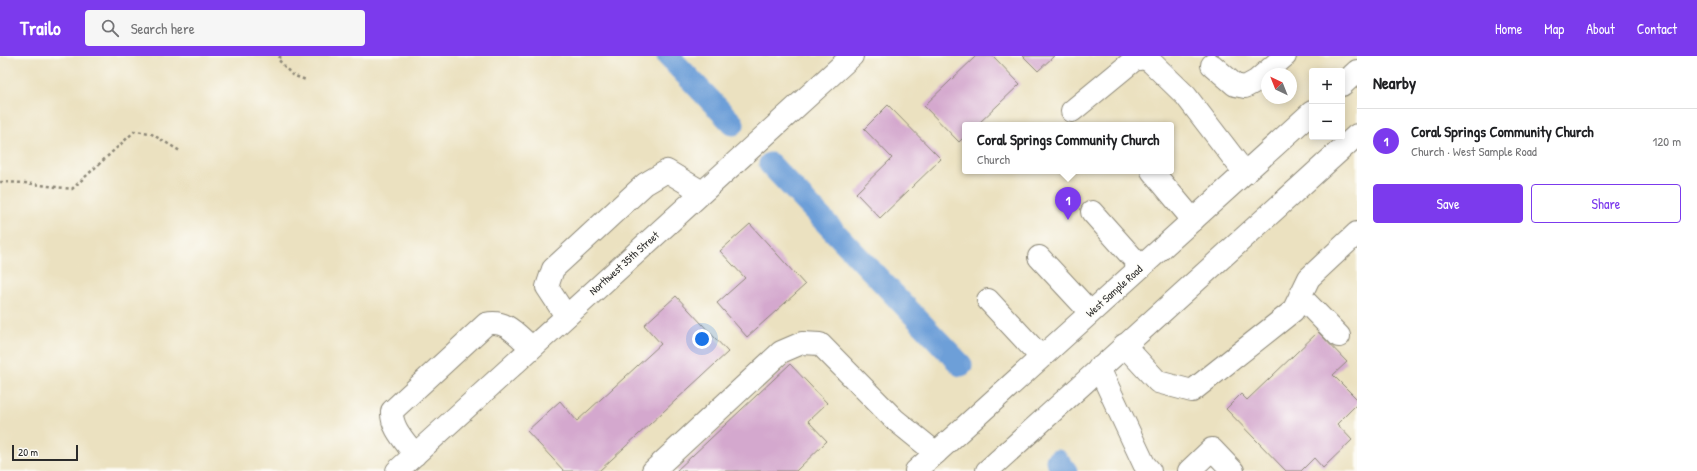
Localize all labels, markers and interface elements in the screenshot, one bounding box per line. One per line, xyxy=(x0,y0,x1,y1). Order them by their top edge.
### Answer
search box xyxy=(85,10,365,46)
text: Trailo xyxy=(20,15,61,41)
icon: search xyxy=(99,17,121,39)
text: Search here xyxy=(131,18,195,39)
text: Home xyxy=(1495,19,1522,38)
text: Map xyxy=(1544,19,1564,38)
text: About xyxy=(1586,19,1615,38)
text: Contact xyxy=(1637,19,1677,38)
north arrow xyxy=(1261,68,1297,104)
map controls xyxy=(1309,68,1345,140)
button: + xyxy=(1309,68,1345,104)
text: Nearby xyxy=(1373,71,1416,94)
button: − xyxy=(1309,104,1345,140)
text: Coral Springs Community Church xyxy=(1411,121,1594,142)
popup xyxy=(962,122,1174,174)
text: Coral Springs Community Church xyxy=(977,129,1159,150)
text: 1 xyxy=(1384,132,1388,150)
text: 120 m xyxy=(1653,132,1681,150)
text: Church · West Sample Road xyxy=(1411,142,1537,160)
text: Church xyxy=(977,150,1010,168)
button: Save xyxy=(1373,184,1523,223)
button: Share xyxy=(1531,184,1681,223)
pin: 1 xyxy=(1055,187,1081,220)
street label: Northwest 35th Street xyxy=(586,228,662,298)
street label: West Sample Road xyxy=(1083,262,1146,320)
your location xyxy=(692,329,712,349)
scale bar xyxy=(12,443,78,462)
text: 20 m xyxy=(18,445,38,459)

